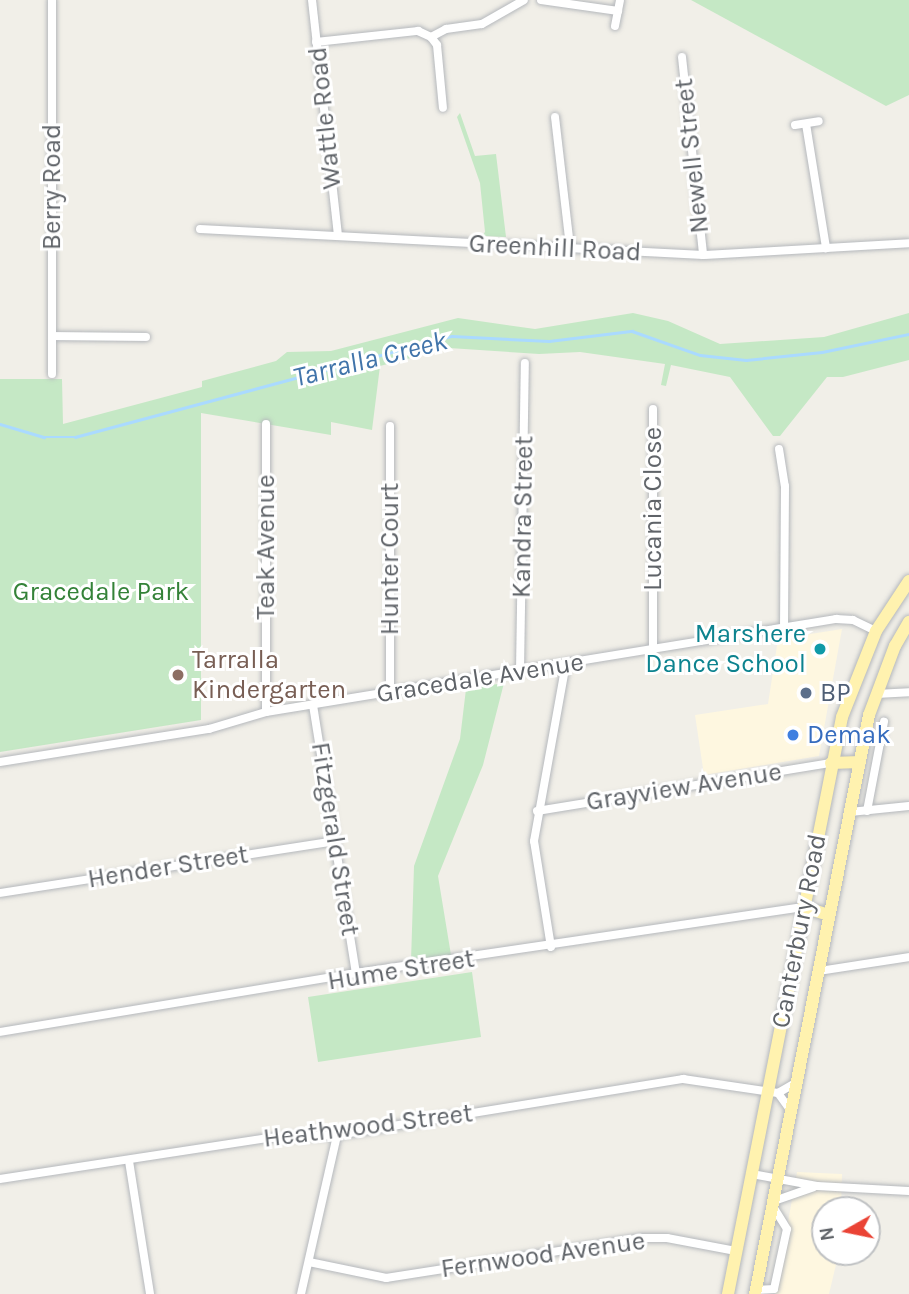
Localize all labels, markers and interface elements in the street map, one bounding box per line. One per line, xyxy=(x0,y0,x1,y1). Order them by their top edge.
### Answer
street label: Wattle Road xyxy=(302,45,348,191)
street label: Newell Street xyxy=(668,77,716,235)
street label: Berry Road xyxy=(36,124,68,250)
street label: Greenhill Road xyxy=(468,228,642,268)
water label: Tarralla Creek xyxy=(290,324,450,394)
street label: Lucania Close xyxy=(637,427,669,591)
street label: Kandra Street xyxy=(506,436,540,598)
street label: Teak Avenue xyxy=(250,474,282,620)
street label: Hunter Court xyxy=(374,483,406,635)
park label: Gracedale Park xyxy=(13,576,189,608)
place label: Marshere Dance School xyxy=(645,618,806,680)
marker: Marshere Dance School xyxy=(812,641,828,657)
place label: Tarralla Kindergarten xyxy=(192,644,346,706)
street label: Gracedale Avenue xyxy=(374,646,586,710)
marker: Tarralla Kindergarten xyxy=(170,667,186,683)
place label: BP xyxy=(820,677,851,709)
marker: BP xyxy=(798,685,814,701)
place label: Demak xyxy=(807,719,891,751)
marker: Demak xyxy=(785,727,801,743)
street label: Fitzgerald Street xyxy=(304,740,366,938)
street label: Grayview Avenue xyxy=(584,756,784,818)
street label: Canterbury Road xyxy=(765,831,833,1031)
street label: Hender Street xyxy=(85,839,251,895)
street label: Hume Street xyxy=(325,943,477,997)
street label: Heathwood Street xyxy=(262,1098,474,1154)
north arrow xyxy=(811,1196,881,1266)
street label: Fernwood Avenue xyxy=(439,1225,647,1285)
text: N xyxy=(815,1226,839,1242)

